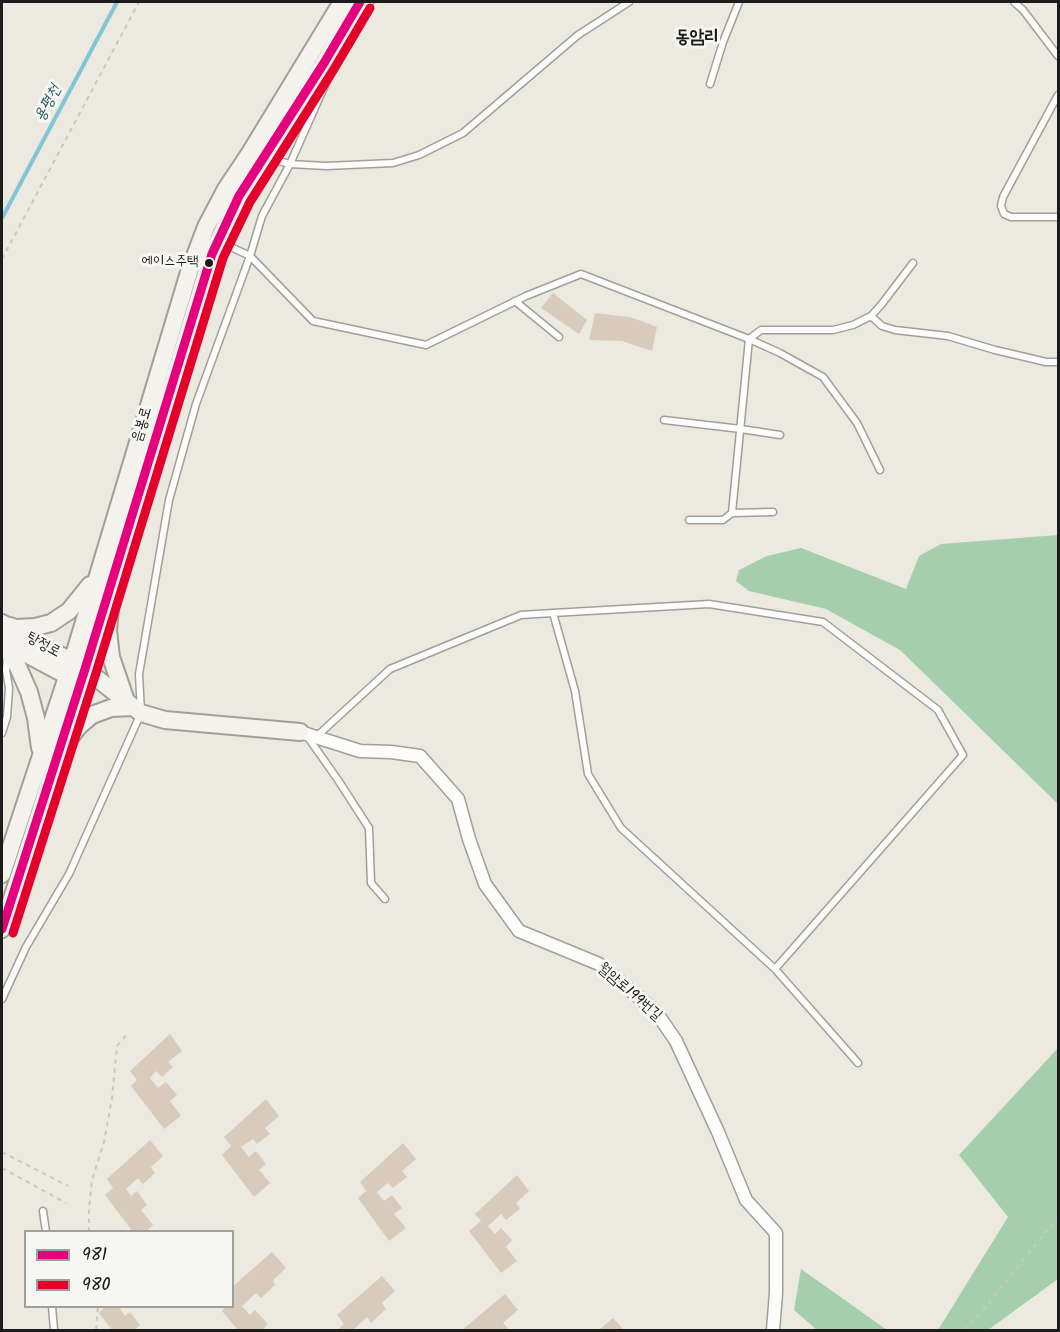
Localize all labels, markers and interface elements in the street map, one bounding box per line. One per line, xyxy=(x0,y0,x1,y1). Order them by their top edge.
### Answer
district label: 동암리 xyxy=(675,28,719,50)
water label: 용평천 xyxy=(31,82,67,126)
place label: 에이스주택 xyxy=(142,255,198,271)
marker: 에이스주택 xyxy=(203,257,215,269)
street label: 음봉로 xyxy=(129,405,157,445)
street label: 탕정로 xyxy=(23,629,63,663)
street label: 월암로199번길 xyxy=(593,960,665,1026)
legend xyxy=(24,1230,234,1308)
text: 981 xyxy=(82,1241,107,1270)
text: 980 xyxy=(82,1271,111,1300)

